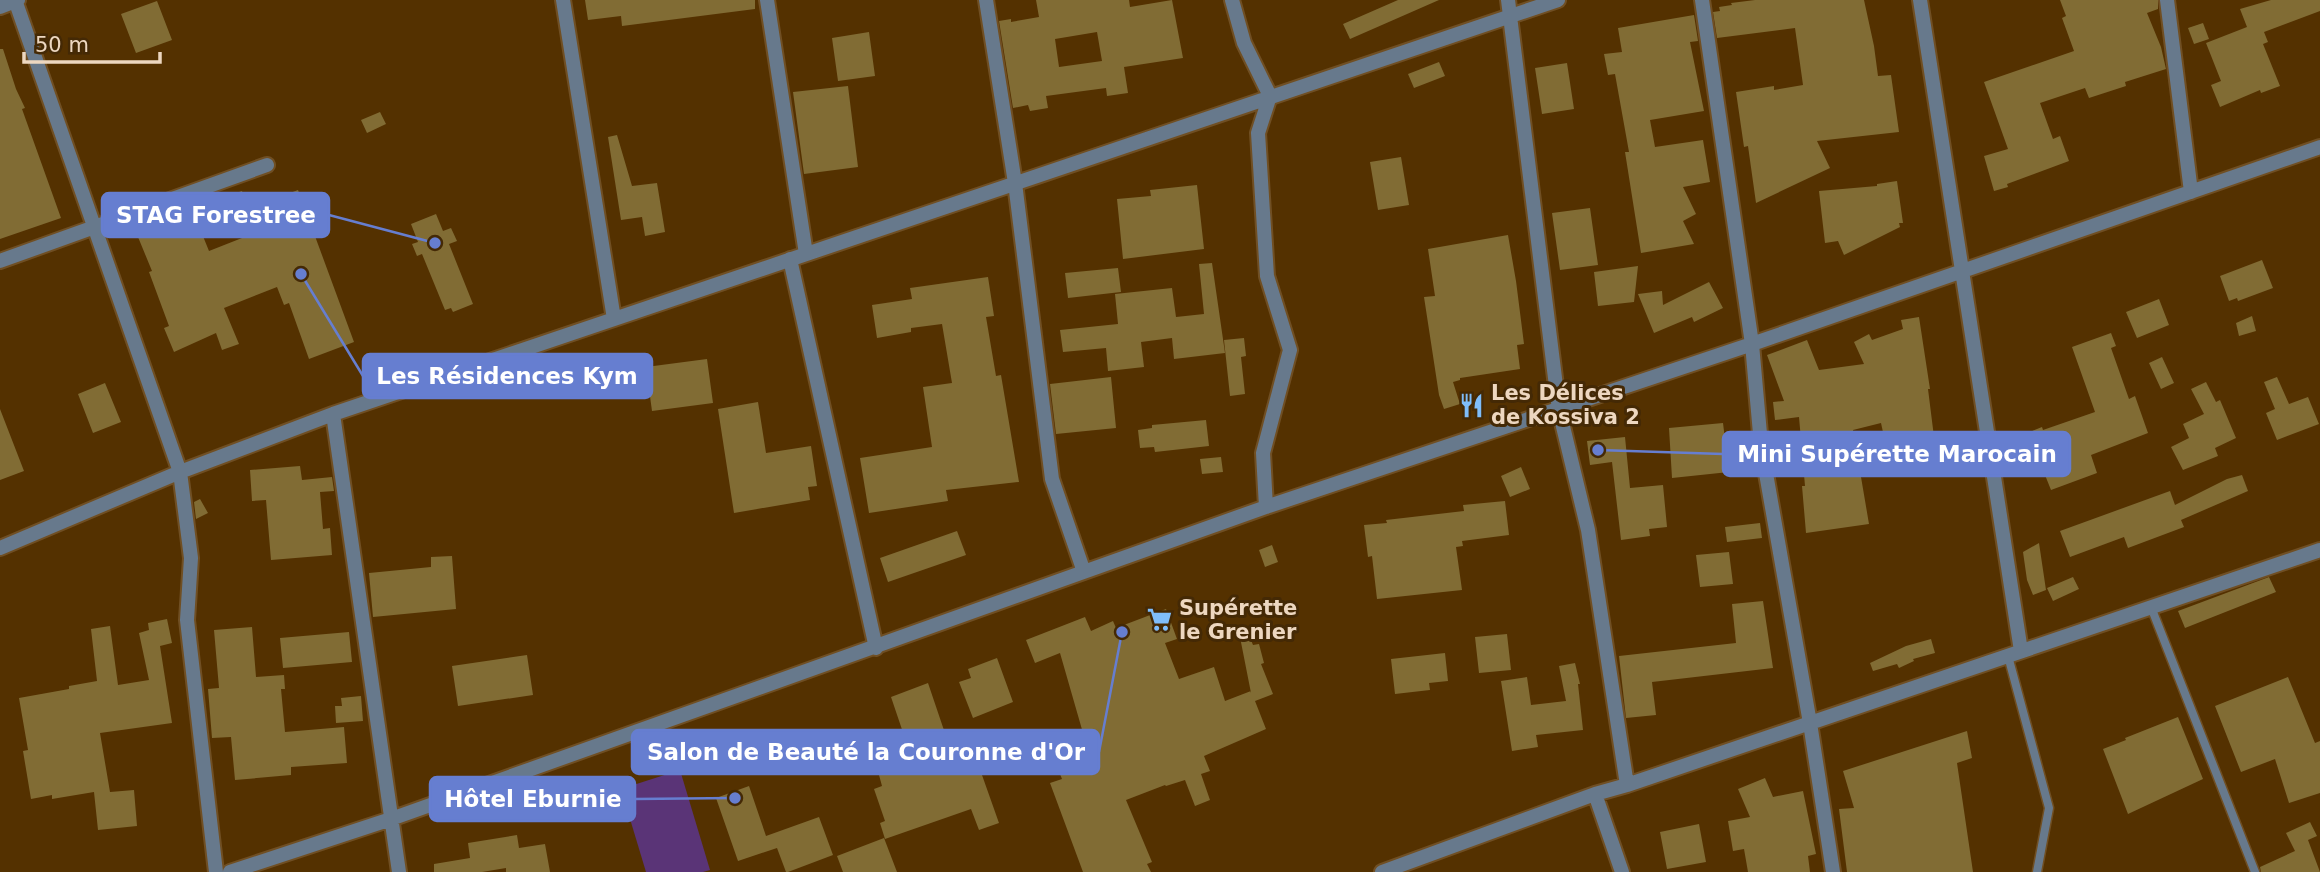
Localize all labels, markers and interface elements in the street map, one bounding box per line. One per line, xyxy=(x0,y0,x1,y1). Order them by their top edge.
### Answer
scale bar xyxy=(24,21,161,65)
text: 50 m xyxy=(35,33,89,57)
callout: STAG Forestree xyxy=(102,193,329,237)
text: STAG Forestree xyxy=(116,202,316,228)
callout: Les Résidences Kym xyxy=(363,354,652,398)
text: Les Résidences Kym xyxy=(376,363,638,389)
place label: Les Délices de Kossiva 2 xyxy=(1491,381,1640,429)
restaurant icon: Les Délices de Kossiva 2 xyxy=(1457,391,1485,419)
callout: Mini Supérette Marocain xyxy=(1723,432,2070,476)
text: Mini Supérette Marocain xyxy=(1737,441,2057,467)
place label: Supérette le Grenier xyxy=(1179,596,1297,644)
supermarket icon: Supérette le Grenier xyxy=(1145,606,1173,634)
callout: Salon de Beauté la Couronne d'Or xyxy=(632,730,1099,774)
text: Salon de Beauté la Couronne d'Or xyxy=(647,739,1086,765)
callout: Hôtel Eburnie xyxy=(430,777,635,821)
text: Hôtel Eburnie xyxy=(444,786,622,812)

